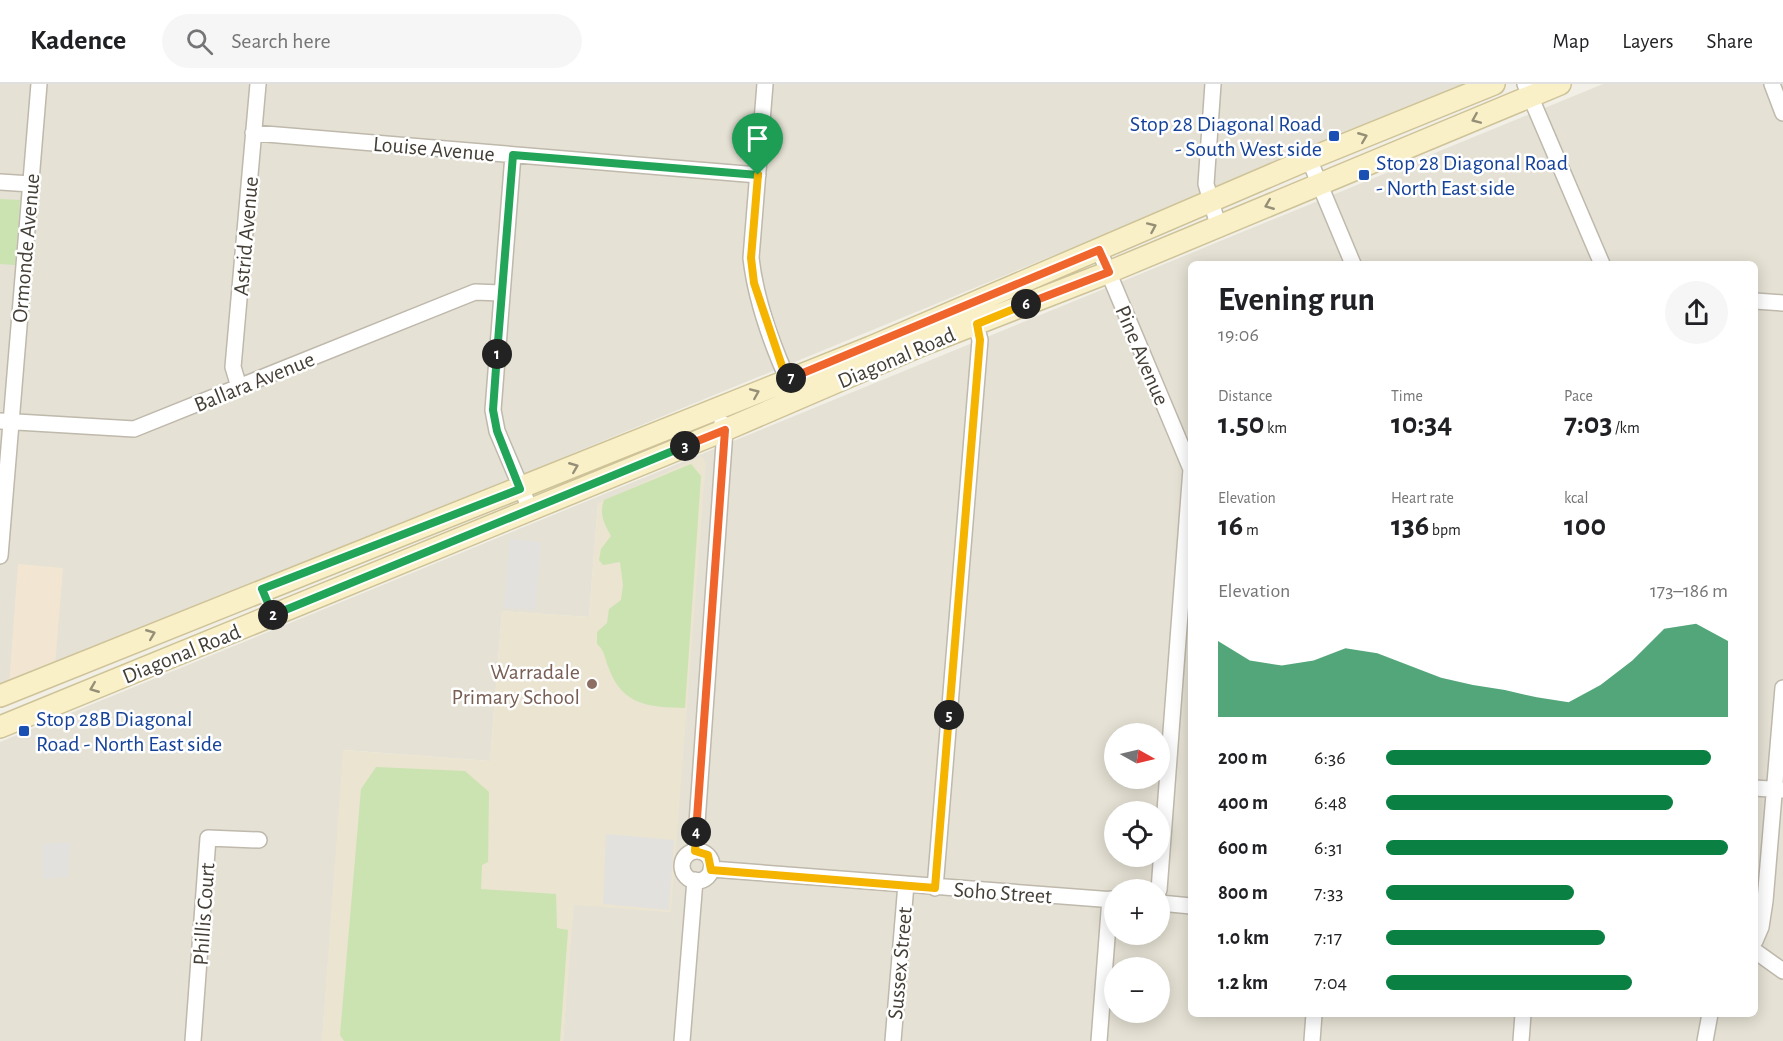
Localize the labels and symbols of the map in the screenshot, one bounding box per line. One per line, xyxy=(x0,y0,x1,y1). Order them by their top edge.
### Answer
one-way arrow xyxy=(1472,112,1483,124)
pin xyxy=(732,113,783,175)
place label: Stop 28 Diagonal Road - South West side xyxy=(1130,113,1322,160)
marker: Stop 28 Diagonal Road - South West side xyxy=(1327,129,1341,143)
one-way arrow xyxy=(1357,132,1368,144)
street label: Louise Avenue xyxy=(372,133,496,165)
place label: Stop 28 Diagonal Road - North East side xyxy=(1376,152,1568,199)
marker: Stop 28 Diagonal Road - North East side xyxy=(1357,168,1371,182)
street label: Ormonde Avenue xyxy=(9,172,43,324)
street label: Astrid Avenue xyxy=(230,176,262,297)
one-way arrow xyxy=(1264,197,1275,210)
one-way arrow xyxy=(1146,222,1157,234)
pin: 6 xyxy=(1011,289,1041,319)
street label: Pine Avenue xyxy=(1111,302,1173,408)
street label: Diagonal Road xyxy=(834,323,958,393)
pin: 1 xyxy=(482,339,512,369)
street label: Ballara Avenue xyxy=(191,348,318,416)
pin: 7 xyxy=(776,363,806,393)
one-way arrow xyxy=(748,388,759,400)
pin: 3 xyxy=(670,431,700,461)
one-way arrow xyxy=(568,462,579,474)
pin: 2 xyxy=(258,600,288,630)
street label: Diagonal Road xyxy=(119,620,244,688)
one-way arrow xyxy=(145,629,156,641)
place label: Warradale Primary School xyxy=(452,661,580,708)
marker: Warradale Primary School xyxy=(585,677,599,691)
one-way arrow xyxy=(89,681,100,693)
pin: 5 xyxy=(934,700,964,730)
place label: Stop 28B Diagonal Road - North East side xyxy=(36,708,222,755)
north arrow xyxy=(1104,723,1170,789)
marker: Stop 28B Diagonal Road - North East side xyxy=(17,724,31,738)
pin: 4 xyxy=(681,817,711,847)
street label: Phillis Court xyxy=(189,862,219,966)
street label: Soho Street xyxy=(953,879,1053,907)
street label: Sussex Street xyxy=(884,906,916,1020)

